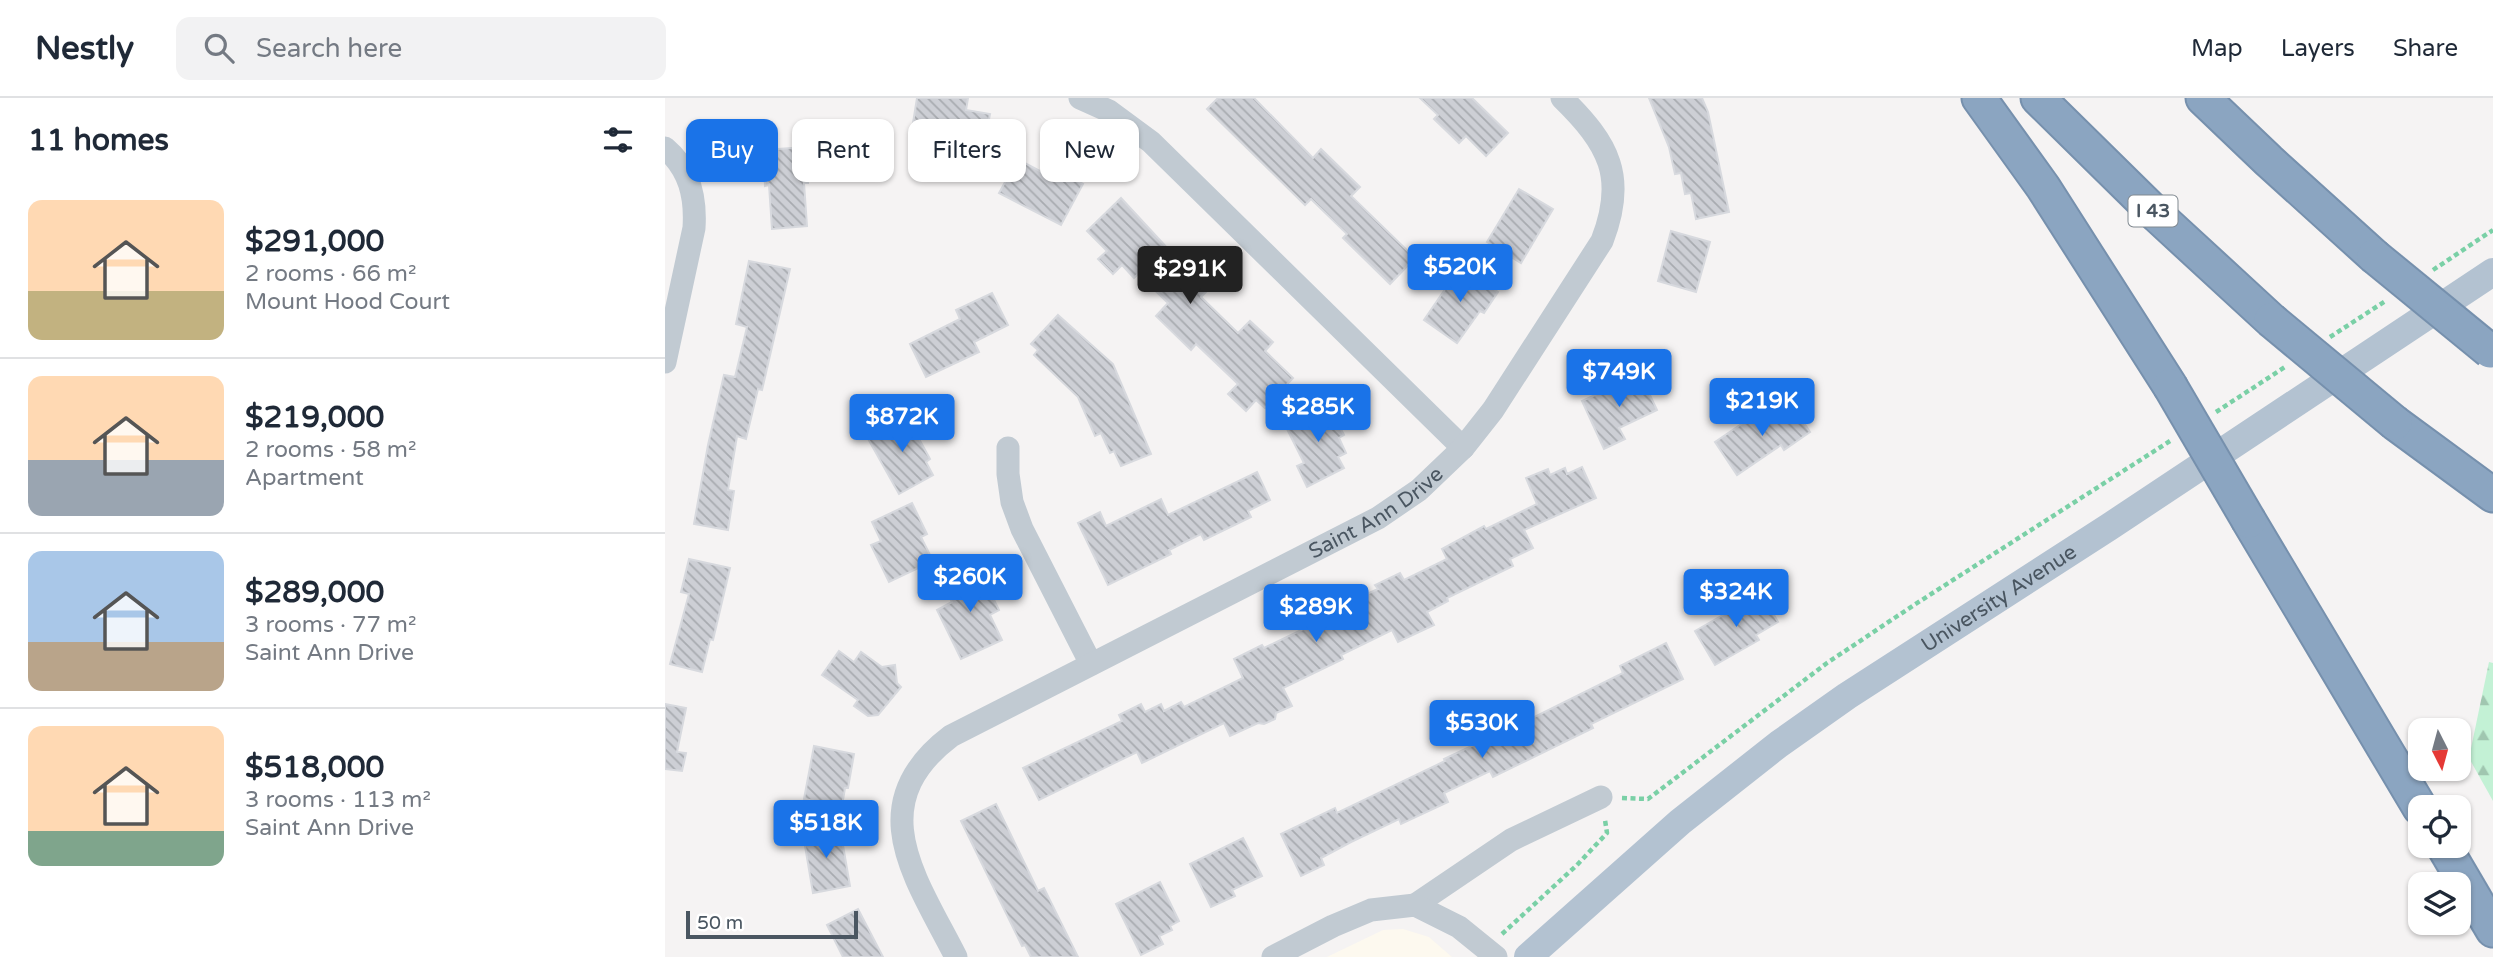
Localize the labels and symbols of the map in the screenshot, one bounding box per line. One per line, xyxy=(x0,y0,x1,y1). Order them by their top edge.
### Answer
road number: I 43 xyxy=(2129,195,2177,226)
pin: $520K xyxy=(1411,244,1509,304)
pin: $291K xyxy=(1141,246,1239,306)
pin: $749K xyxy=(1570,350,1668,409)
pin: $219K xyxy=(1713,378,1811,438)
pin: $285K xyxy=(1269,384,1367,444)
pin: $872K xyxy=(853,394,951,454)
street label: Saint Ann Drive xyxy=(1304,461,1448,564)
street label: University Avenue xyxy=(1916,539,2081,657)
pin: $260K xyxy=(921,554,1019,614)
pin: $324K xyxy=(1687,570,1785,629)
pin: $289K xyxy=(1267,584,1365,644)
pin: $530K xyxy=(1433,700,1531,760)
north arrow xyxy=(2408,718,2471,780)
pin: $518K xyxy=(777,800,875,860)
scale bar xyxy=(686,908,857,940)

